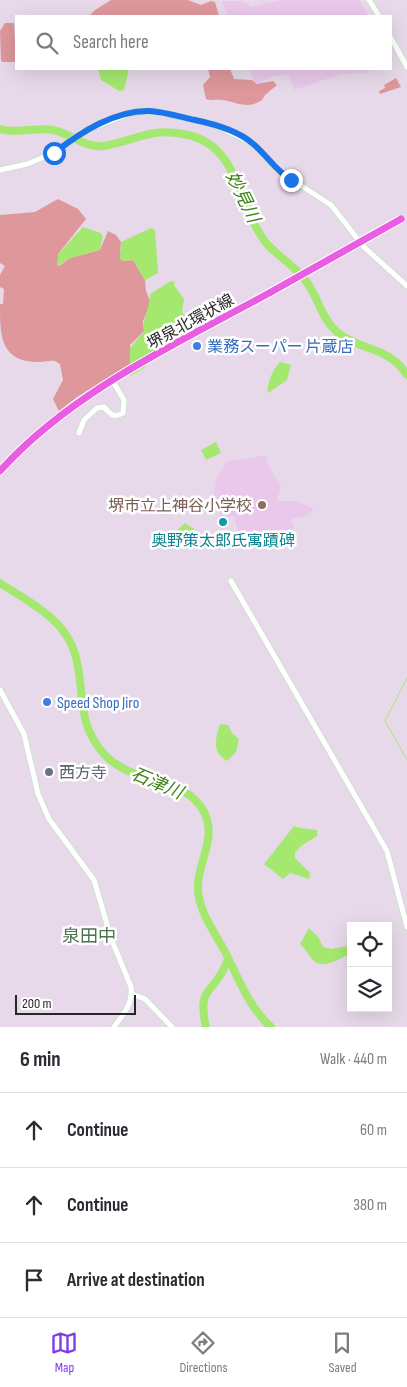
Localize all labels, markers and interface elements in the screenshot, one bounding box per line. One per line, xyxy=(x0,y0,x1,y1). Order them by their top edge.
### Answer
search box xyxy=(15,15,392,70)
icon: search xyxy=(33,29,61,57)
text: Search here xyxy=(73,31,149,54)
route start xyxy=(43,142,66,165)
water label: 妙見川 xyxy=(221,168,265,228)
route end xyxy=(280,169,303,192)
street label: 堺泉北環状線 xyxy=(144,291,237,354)
place label: 業務スーパー 片蔵店 xyxy=(207,338,353,357)
marker: 業務スーパー 片蔵店 xyxy=(191,340,203,352)
place label: 堺市立上神谷小学校 xyxy=(108,497,252,516)
marker: 堺市立上神谷小学校 xyxy=(256,499,268,511)
marker: 奥野策太郎氏寓蹟碑 xyxy=(217,516,229,528)
place label: 奥野策太郎氏寓蹟碑 xyxy=(151,532,295,551)
place label: Speed Shop Jiro xyxy=(57,694,139,713)
marker: Speed Shop Jiro xyxy=(41,696,53,708)
water label: 石津川 xyxy=(128,763,188,804)
place label: 西方寺 xyxy=(59,764,107,783)
marker: 西方寺 xyxy=(43,766,55,778)
map controls xyxy=(347,922,392,1012)
button: locate xyxy=(347,922,392,967)
district label: 泉田中 xyxy=(62,926,116,947)
button: layers xyxy=(347,967,392,1012)
scale bar xyxy=(15,992,136,1015)
text: 200 m xyxy=(22,995,51,1012)
text: 6 min xyxy=(20,1047,61,1072)
text: Walk · 440 m xyxy=(320,1050,387,1069)
icon: ahead xyxy=(20,1116,48,1144)
text: Continue xyxy=(67,1119,128,1142)
text: 60 m xyxy=(360,1121,387,1140)
icon: ahead xyxy=(20,1191,48,1219)
text: Continue xyxy=(67,1194,128,1217)
text: 380 m xyxy=(353,1196,387,1215)
icon: arrive xyxy=(20,1266,48,1294)
text: Arrive at destination xyxy=(67,1269,205,1292)
tab: Map xyxy=(50,1329,78,1376)
tab: Directions xyxy=(179,1329,228,1376)
tab: Saved xyxy=(328,1329,357,1376)

